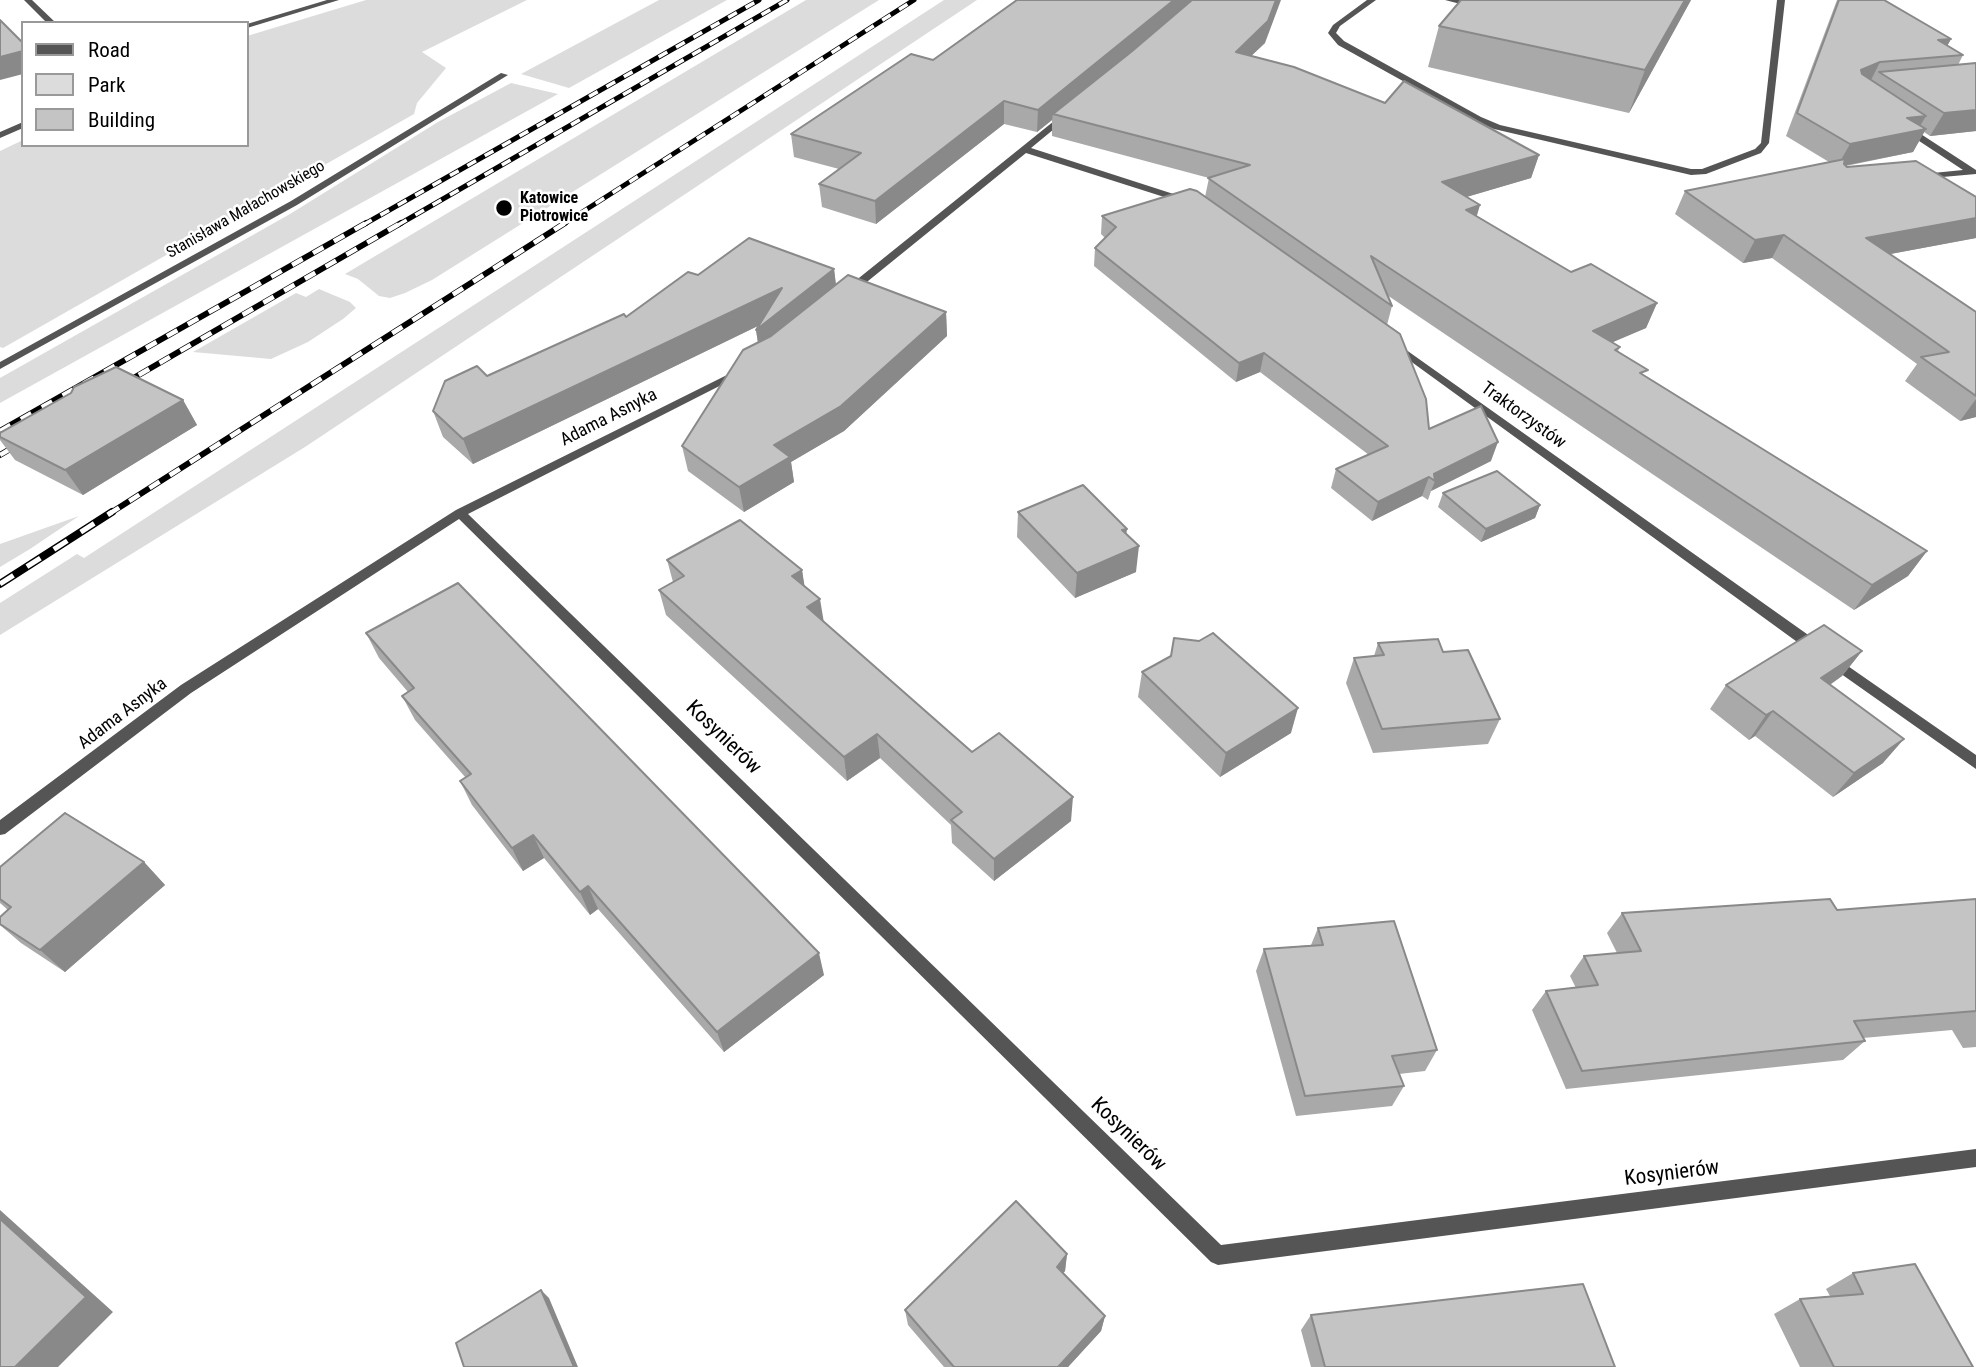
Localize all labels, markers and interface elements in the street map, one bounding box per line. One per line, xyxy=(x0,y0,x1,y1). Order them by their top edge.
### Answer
legend xyxy=(21,21,248,147)
text: Road xyxy=(88,38,130,62)
text: Park xyxy=(88,73,125,97)
text: Building xyxy=(88,108,155,132)
street label: Stanisława Małachowskiego xyxy=(164,157,328,263)
place label: Katowice Piotrowice xyxy=(520,189,588,227)
marker: Katowice Piotrowice xyxy=(494,198,514,218)
street label: Traktorzystów xyxy=(1476,378,1570,454)
street label: Adama Asnyka xyxy=(557,384,661,452)
street label: Adama Asnyka xyxy=(74,674,172,754)
street label: Kosynierów xyxy=(680,696,766,780)
street label: Kosynierów xyxy=(1085,1093,1171,1177)
street label: Kosynierów xyxy=(1623,1156,1721,1192)

